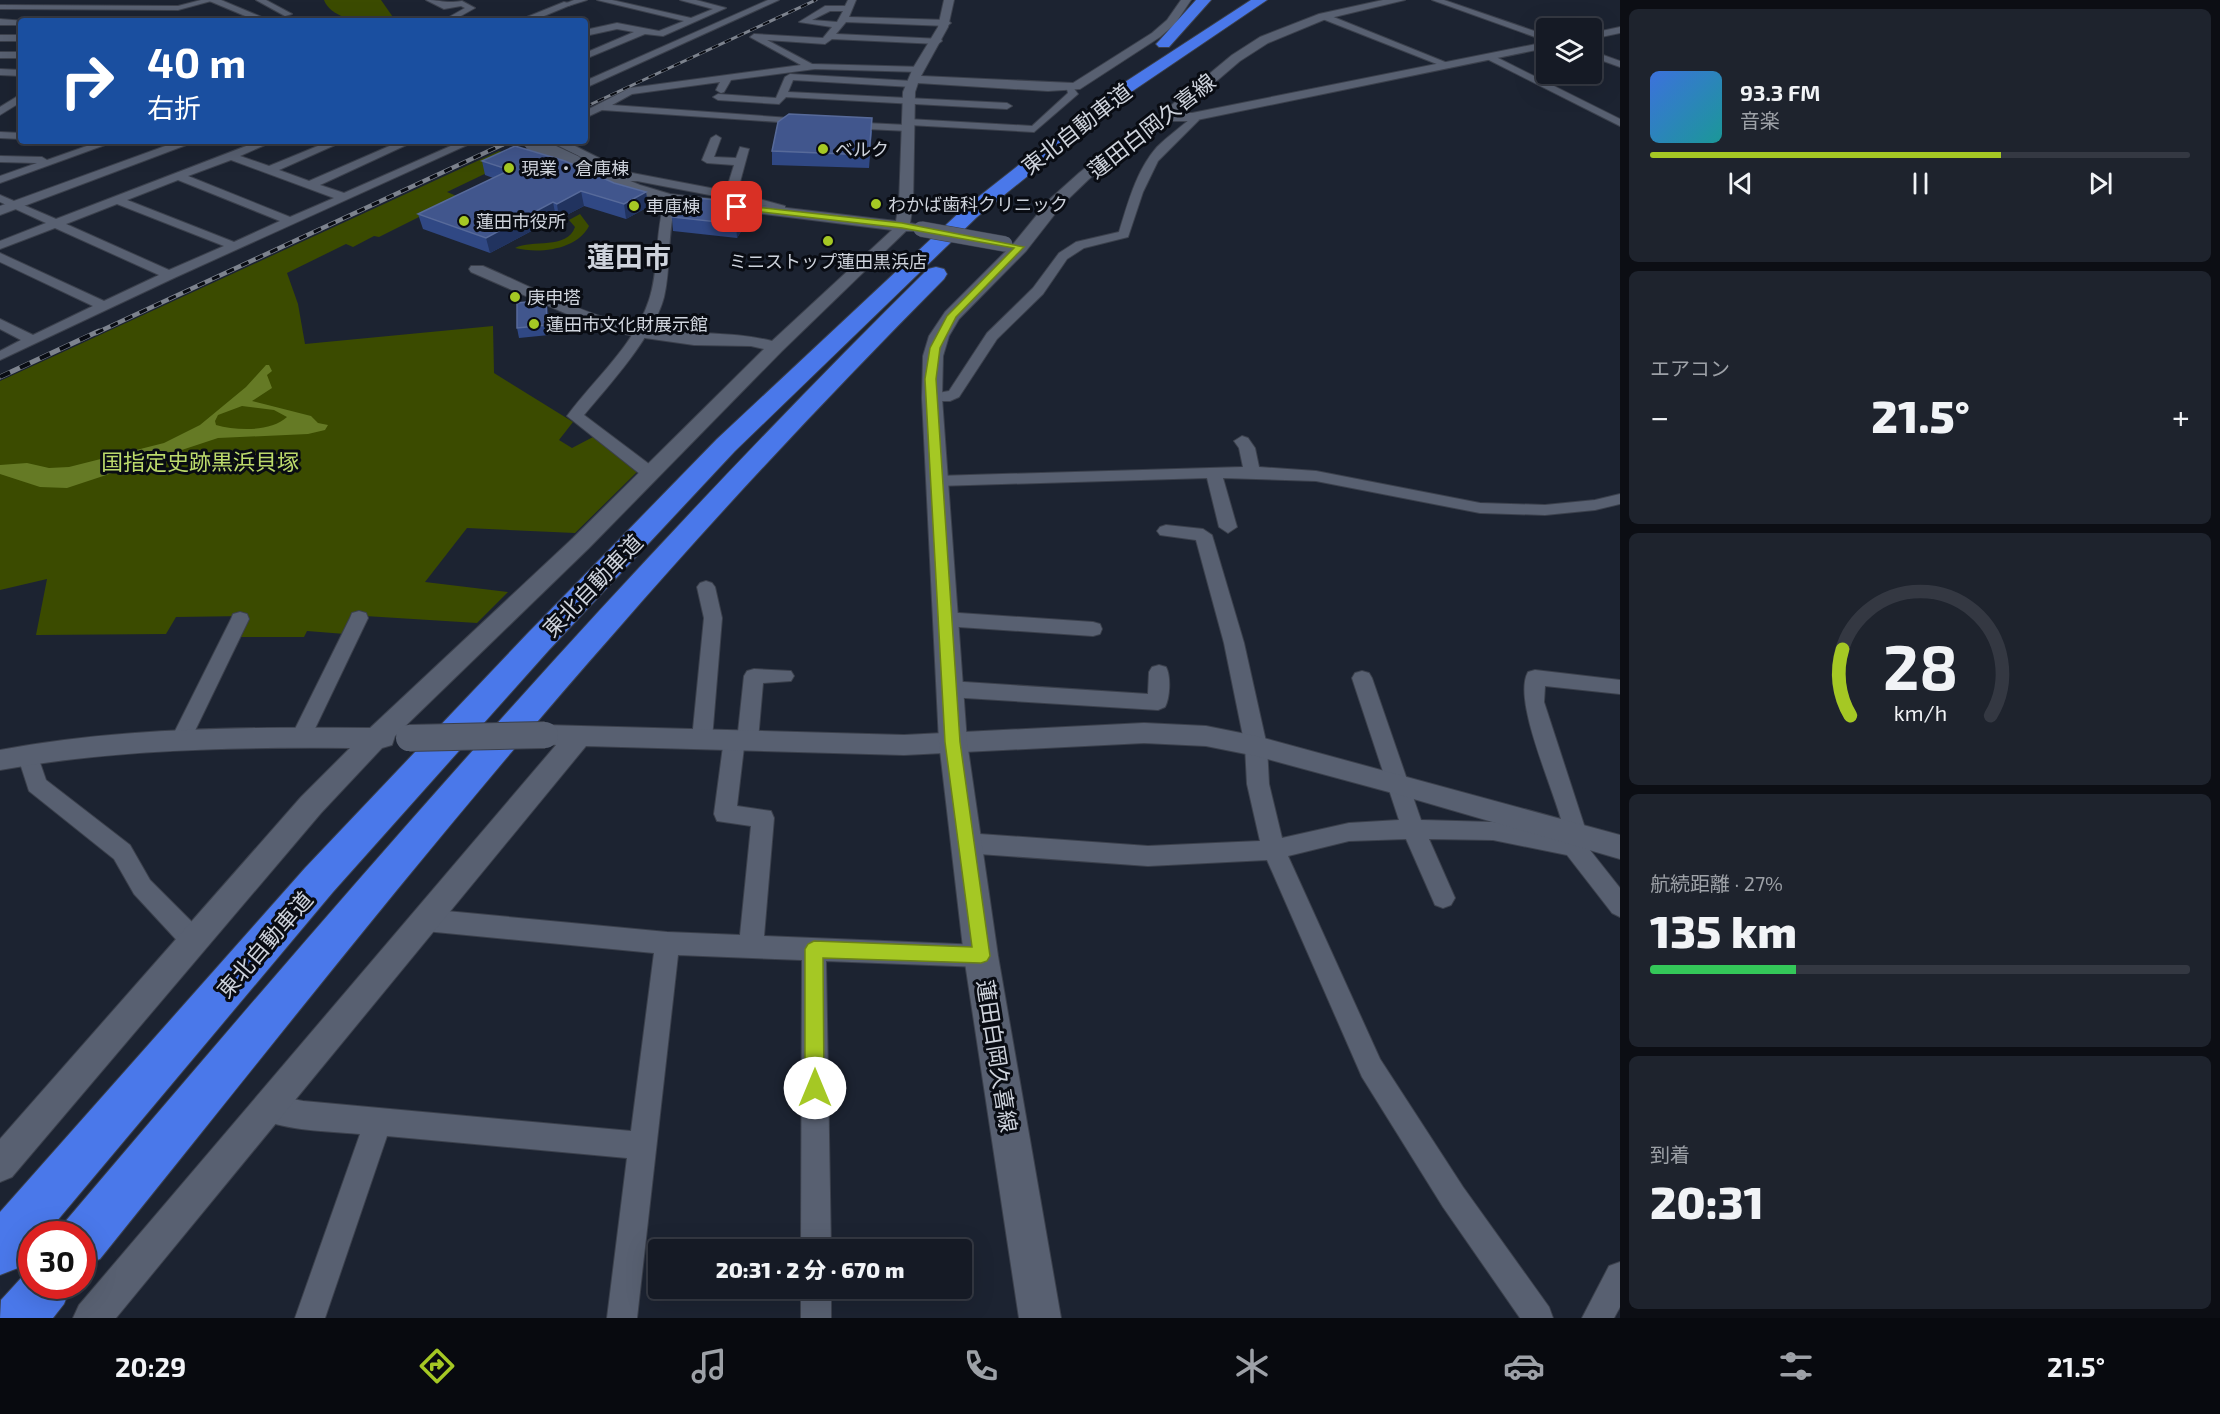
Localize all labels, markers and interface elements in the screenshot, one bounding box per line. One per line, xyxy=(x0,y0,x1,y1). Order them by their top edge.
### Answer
map controls xyxy=(1536,18,1602,84)
button: layers xyxy=(1536,18,1602,84)
text: 40 m xyxy=(147,36,246,86)
icon: right xyxy=(48,42,126,120)
street label: 蓮田白岡久喜線 xyxy=(1082,67,1220,183)
street label: 東北自動車道 xyxy=(1016,77,1136,179)
text: 93.3 FM xyxy=(1740,79,1820,105)
text: 右折 xyxy=(147,91,201,123)
text: 音楽 xyxy=(1740,108,1780,132)
place label: ベルク xyxy=(835,138,889,160)
marker: ベルク xyxy=(816,142,830,156)
place label: 現業・倉庫棟 xyxy=(521,157,629,179)
marker: 現業・倉庫棟 xyxy=(502,161,516,175)
icon: previous xyxy=(1724,167,1757,200)
icon: pause xyxy=(1904,167,1937,200)
icon: next xyxy=(2084,167,2117,200)
pin xyxy=(711,181,762,232)
icon: arrive xyxy=(720,190,753,223)
place label: わかば歯科クリニック xyxy=(888,193,1068,215)
place label: 車庫棟 xyxy=(646,195,700,217)
marker: わかば歯科クリニック xyxy=(869,197,883,211)
marker: 車庫棟 xyxy=(627,199,641,213)
place label: 蓮田市役所 xyxy=(476,210,566,232)
marker: 蓮田市役所 xyxy=(457,214,471,228)
marker: ミニストップ蓮田黒浜店 xyxy=(821,234,835,248)
district label: 蓮田市 xyxy=(587,239,671,273)
place label: ミニストップ蓮田黒浜店 xyxy=(729,250,927,272)
place label: 庚申塔 xyxy=(527,286,581,308)
marker: 庚申塔 xyxy=(508,290,522,304)
place label: 蓮田市文化財展示館 xyxy=(546,313,708,335)
marker: 蓮田市文化財展示館 xyxy=(527,317,541,331)
text: エアコン xyxy=(1650,356,1730,380)
text: 21.5° xyxy=(1871,388,1970,442)
text: − xyxy=(1650,396,1669,436)
text: + xyxy=(2172,396,2190,436)
park label: 国指定史跡黒浜貝塚 xyxy=(101,448,299,474)
street label: 東北自動車道 xyxy=(537,528,647,642)
text: 28 xyxy=(1882,628,1958,703)
text: km/h xyxy=(1893,700,1947,725)
text: 航続距離 · 27% xyxy=(1650,871,1783,895)
street label: 東北自動車道 xyxy=(211,886,317,1002)
text: 135 km xyxy=(1650,903,1797,957)
street label: 蓮田白岡久喜線 xyxy=(973,978,1023,1134)
position arrow xyxy=(783,1056,847,1120)
text: 到着 xyxy=(1650,1142,1690,1166)
text: 20:31 xyxy=(1650,1174,1764,1228)
speed limit sign: 30 xyxy=(18,1221,96,1299)
text: 20:31 · 2 分 · 670 m xyxy=(716,1256,904,1282)
icon: directions xyxy=(416,1345,458,1387)
icon: music xyxy=(688,1345,730,1387)
icon: phone xyxy=(960,1345,1002,1387)
icon: climate xyxy=(1231,1345,1273,1387)
icon: car xyxy=(1503,1345,1545,1387)
icon: filters xyxy=(1775,1345,1817,1387)
text: 20:29 xyxy=(115,1350,186,1382)
text: 21.5° xyxy=(2047,1350,2105,1382)

